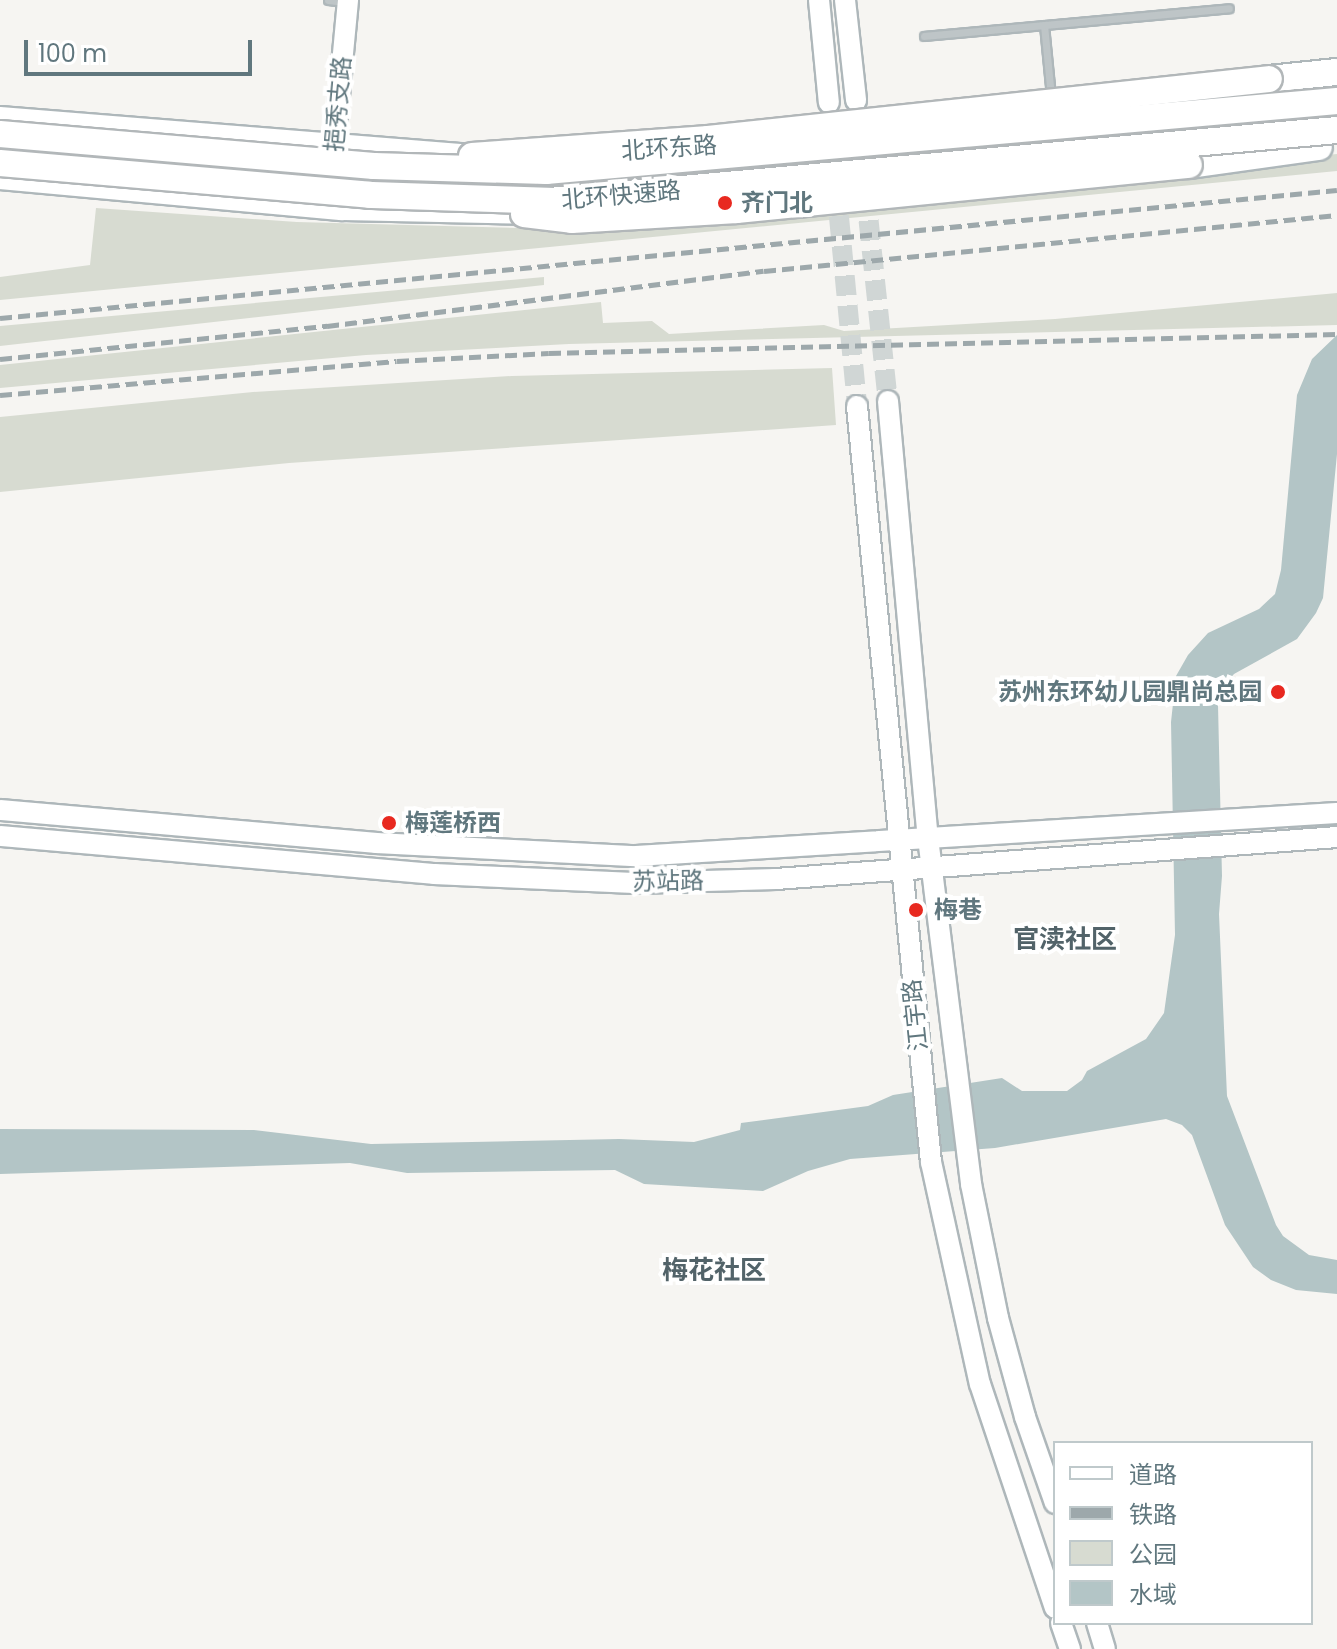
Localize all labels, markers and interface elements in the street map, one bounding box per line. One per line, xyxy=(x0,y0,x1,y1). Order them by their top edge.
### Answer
scale bar xyxy=(28,24,256,74)
text: 100 m xyxy=(38,37,107,70)
street label: 挹秀支路 xyxy=(319,55,357,153)
street label: 北环东路 xyxy=(620,130,718,166)
street label: 北环快速路 xyxy=(560,175,682,215)
place label: 齐门北 xyxy=(741,189,813,217)
marker: 齐门北 xyxy=(716,194,734,212)
place label: 苏州东环幼儿园鼎尚总园 xyxy=(998,678,1262,706)
marker: 苏州东环幼儿园鼎尚总园 xyxy=(1269,683,1287,701)
place label: 梅莲桥西 xyxy=(405,809,501,837)
marker: 梅莲桥西 xyxy=(380,814,398,832)
street label: 苏站路 xyxy=(632,866,704,896)
place label: 梅巷 xyxy=(934,896,982,924)
marker: 梅巷 xyxy=(905,899,927,921)
district label: 官渎社区 xyxy=(1013,924,1117,956)
street label: 江宇路 xyxy=(897,978,933,1052)
district label: 梅花社区 xyxy=(662,1255,766,1287)
legend xyxy=(1053,1441,1313,1625)
text: 道路 xyxy=(1129,1458,1177,1491)
text: 铁路 xyxy=(1129,1498,1177,1531)
text: 公园 xyxy=(1129,1538,1177,1571)
text: 水域 xyxy=(1129,1578,1177,1611)

